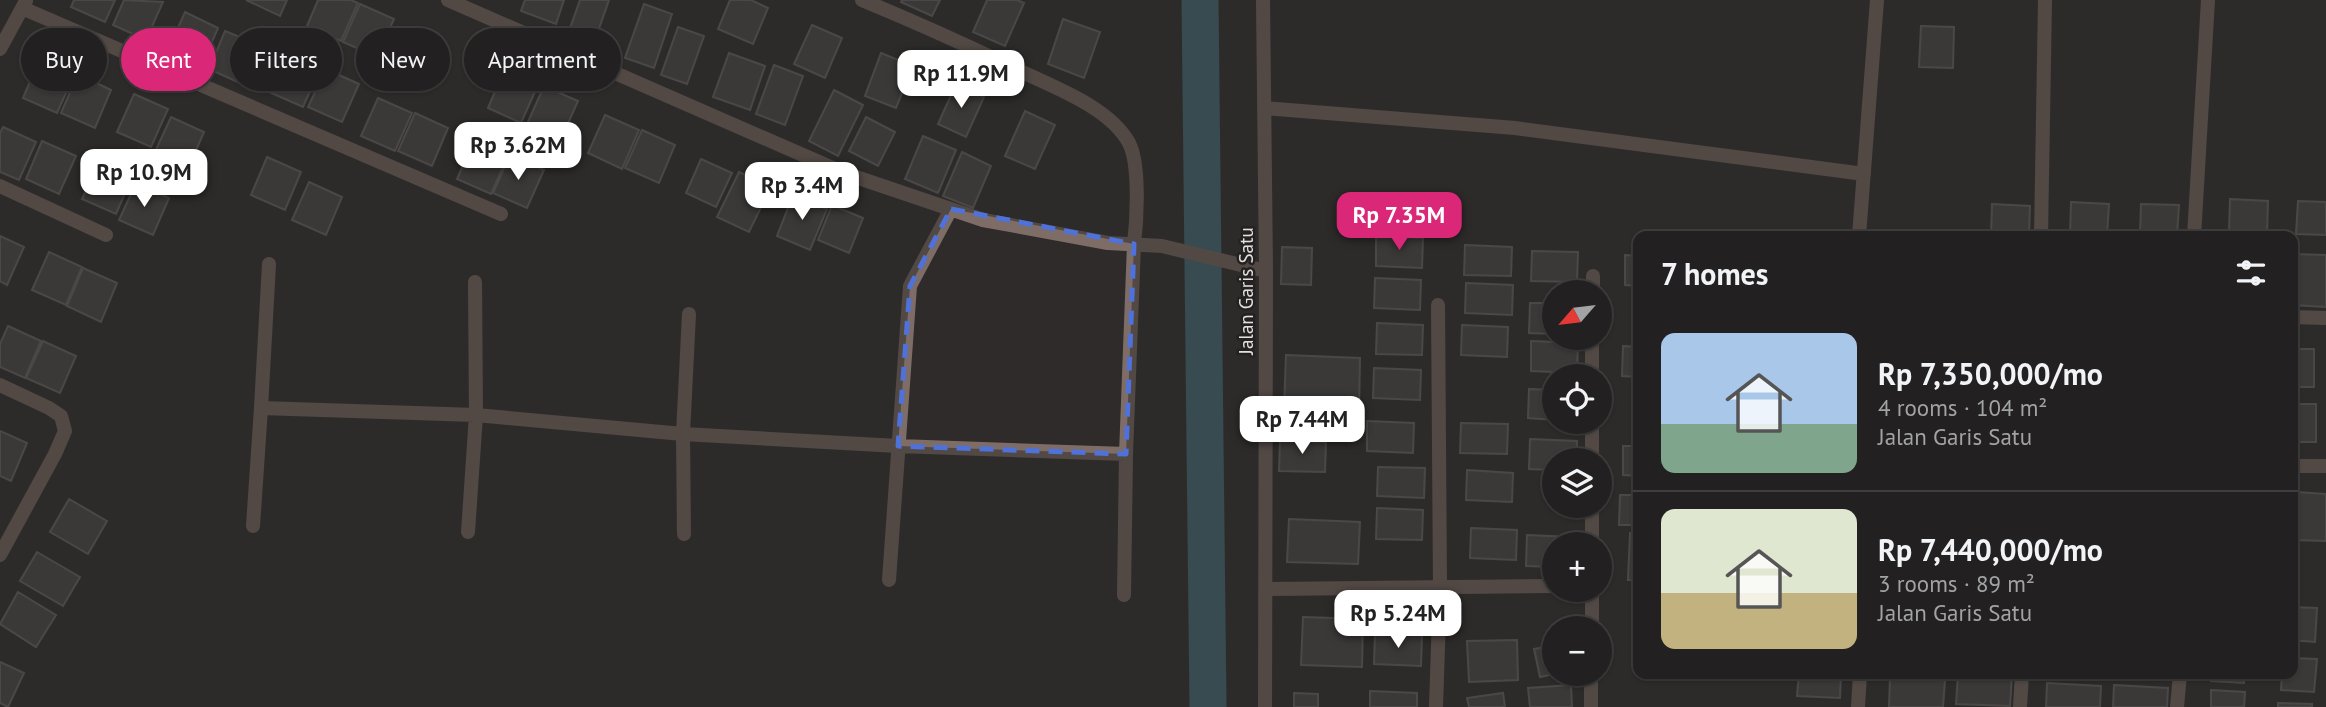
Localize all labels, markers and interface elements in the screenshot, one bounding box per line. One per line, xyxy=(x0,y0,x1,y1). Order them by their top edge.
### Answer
chip: Buy xyxy=(21,28,107,91)
chip: Rent xyxy=(121,28,216,91)
chip: Filters xyxy=(230,28,342,91)
chip: New xyxy=(356,28,450,91)
chip: Apartment xyxy=(464,28,621,91)
pin: Rp 11.9M xyxy=(889,50,1033,110)
text: Rp 11.9M xyxy=(913,58,1009,87)
pin: Rp 3.62M xyxy=(446,122,590,182)
text: Rp 3.62M xyxy=(470,130,566,159)
pin: Rp 10.9M xyxy=(72,150,216,209)
text: Rp 10.9M xyxy=(96,157,192,186)
pin: Rp 3.4M xyxy=(737,162,867,222)
text: Rp 3.4M xyxy=(761,170,843,199)
pin: Rp 7.35M xyxy=(1327,192,1471,252)
text: Rp 7.35M xyxy=(1353,200,1445,229)
street label: Jalan Garis Satu xyxy=(1234,227,1258,356)
text: 7 homes xyxy=(1661,254,1769,293)
icon: filters xyxy=(2232,254,2270,292)
north arrow xyxy=(1542,280,1612,350)
map controls xyxy=(1542,280,1612,686)
text: Rp 7,350,000/mo xyxy=(1878,354,2103,393)
icon: home xyxy=(1717,361,1801,445)
button: locate xyxy=(1542,364,1612,434)
text: 4 rooms · 104 m² xyxy=(1878,393,2047,422)
pin: Rp 7.44M xyxy=(1230,396,1374,456)
text: Rp 7.44M xyxy=(1256,404,1348,433)
text: Jalan Garis Satu xyxy=(1878,422,2032,451)
button: layers xyxy=(1542,448,1612,518)
text: Rp 7,440,000/mo xyxy=(1878,530,2103,569)
button: + xyxy=(1542,532,1612,602)
icon: home xyxy=(1717,537,1801,621)
text: 3 rooms · 89 m² xyxy=(1878,569,2035,598)
pin: Rp 5.24M xyxy=(1326,590,1470,650)
text: Rp 5.24M xyxy=(1350,598,1446,627)
text: Jalan Garis Satu xyxy=(1878,598,2032,627)
button: − xyxy=(1542,616,1612,686)

